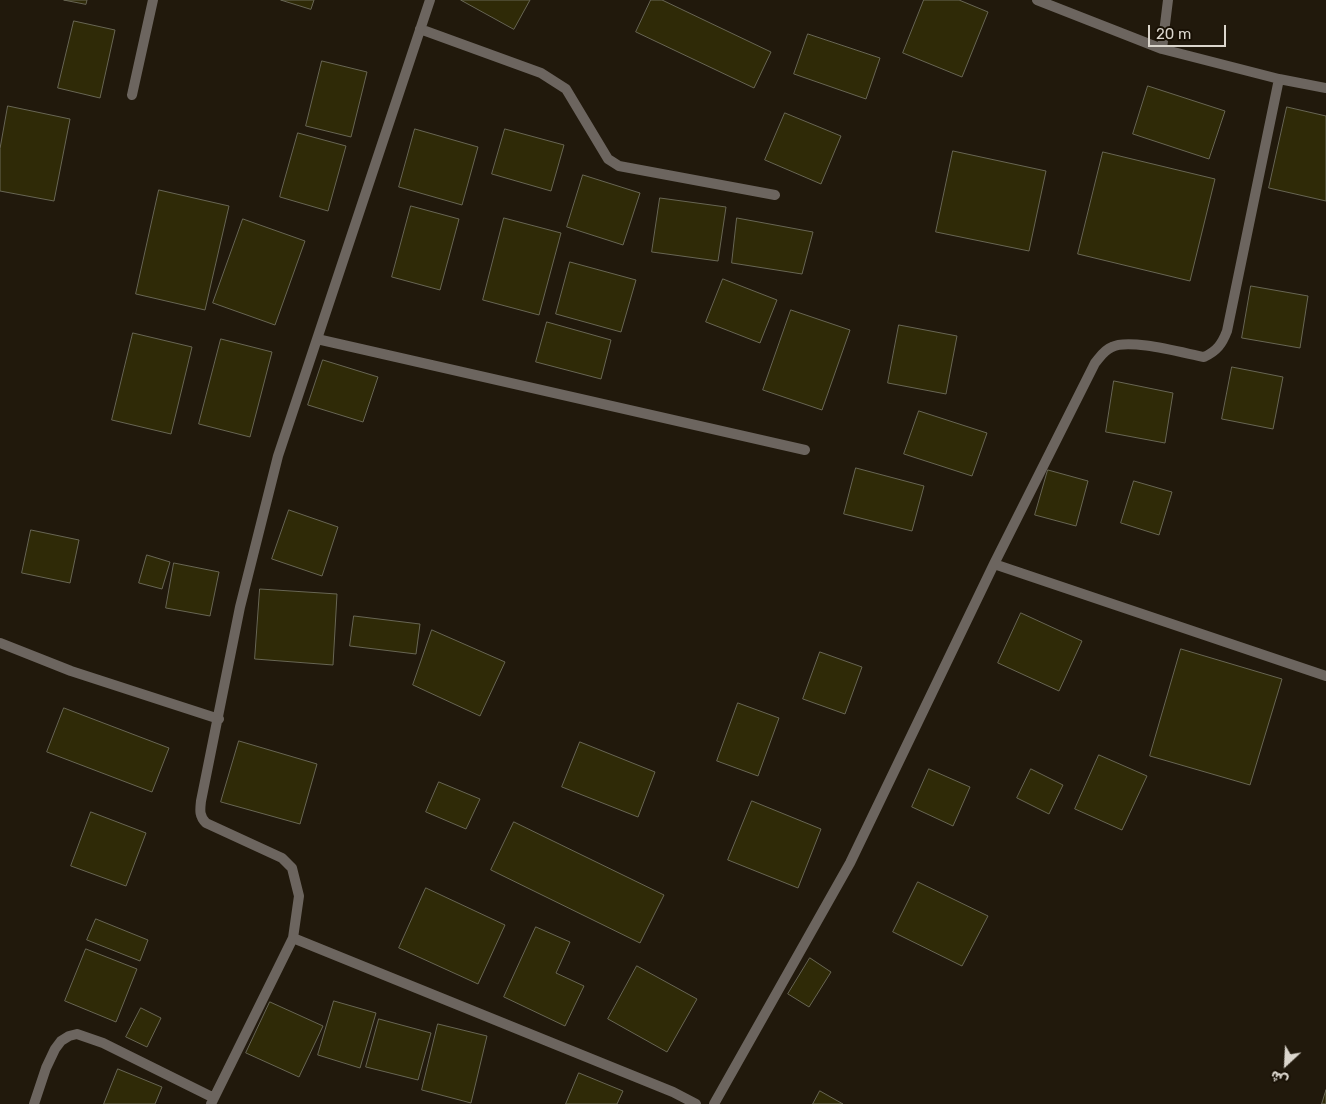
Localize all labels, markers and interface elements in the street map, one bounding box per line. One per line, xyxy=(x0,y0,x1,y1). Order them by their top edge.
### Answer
scale bar xyxy=(1151,15,1228,47)
text: 20 m xyxy=(1156,25,1191,43)
north arrow xyxy=(1261,1039,1311,1089)
text: ش xyxy=(1268,1067,1291,1090)

